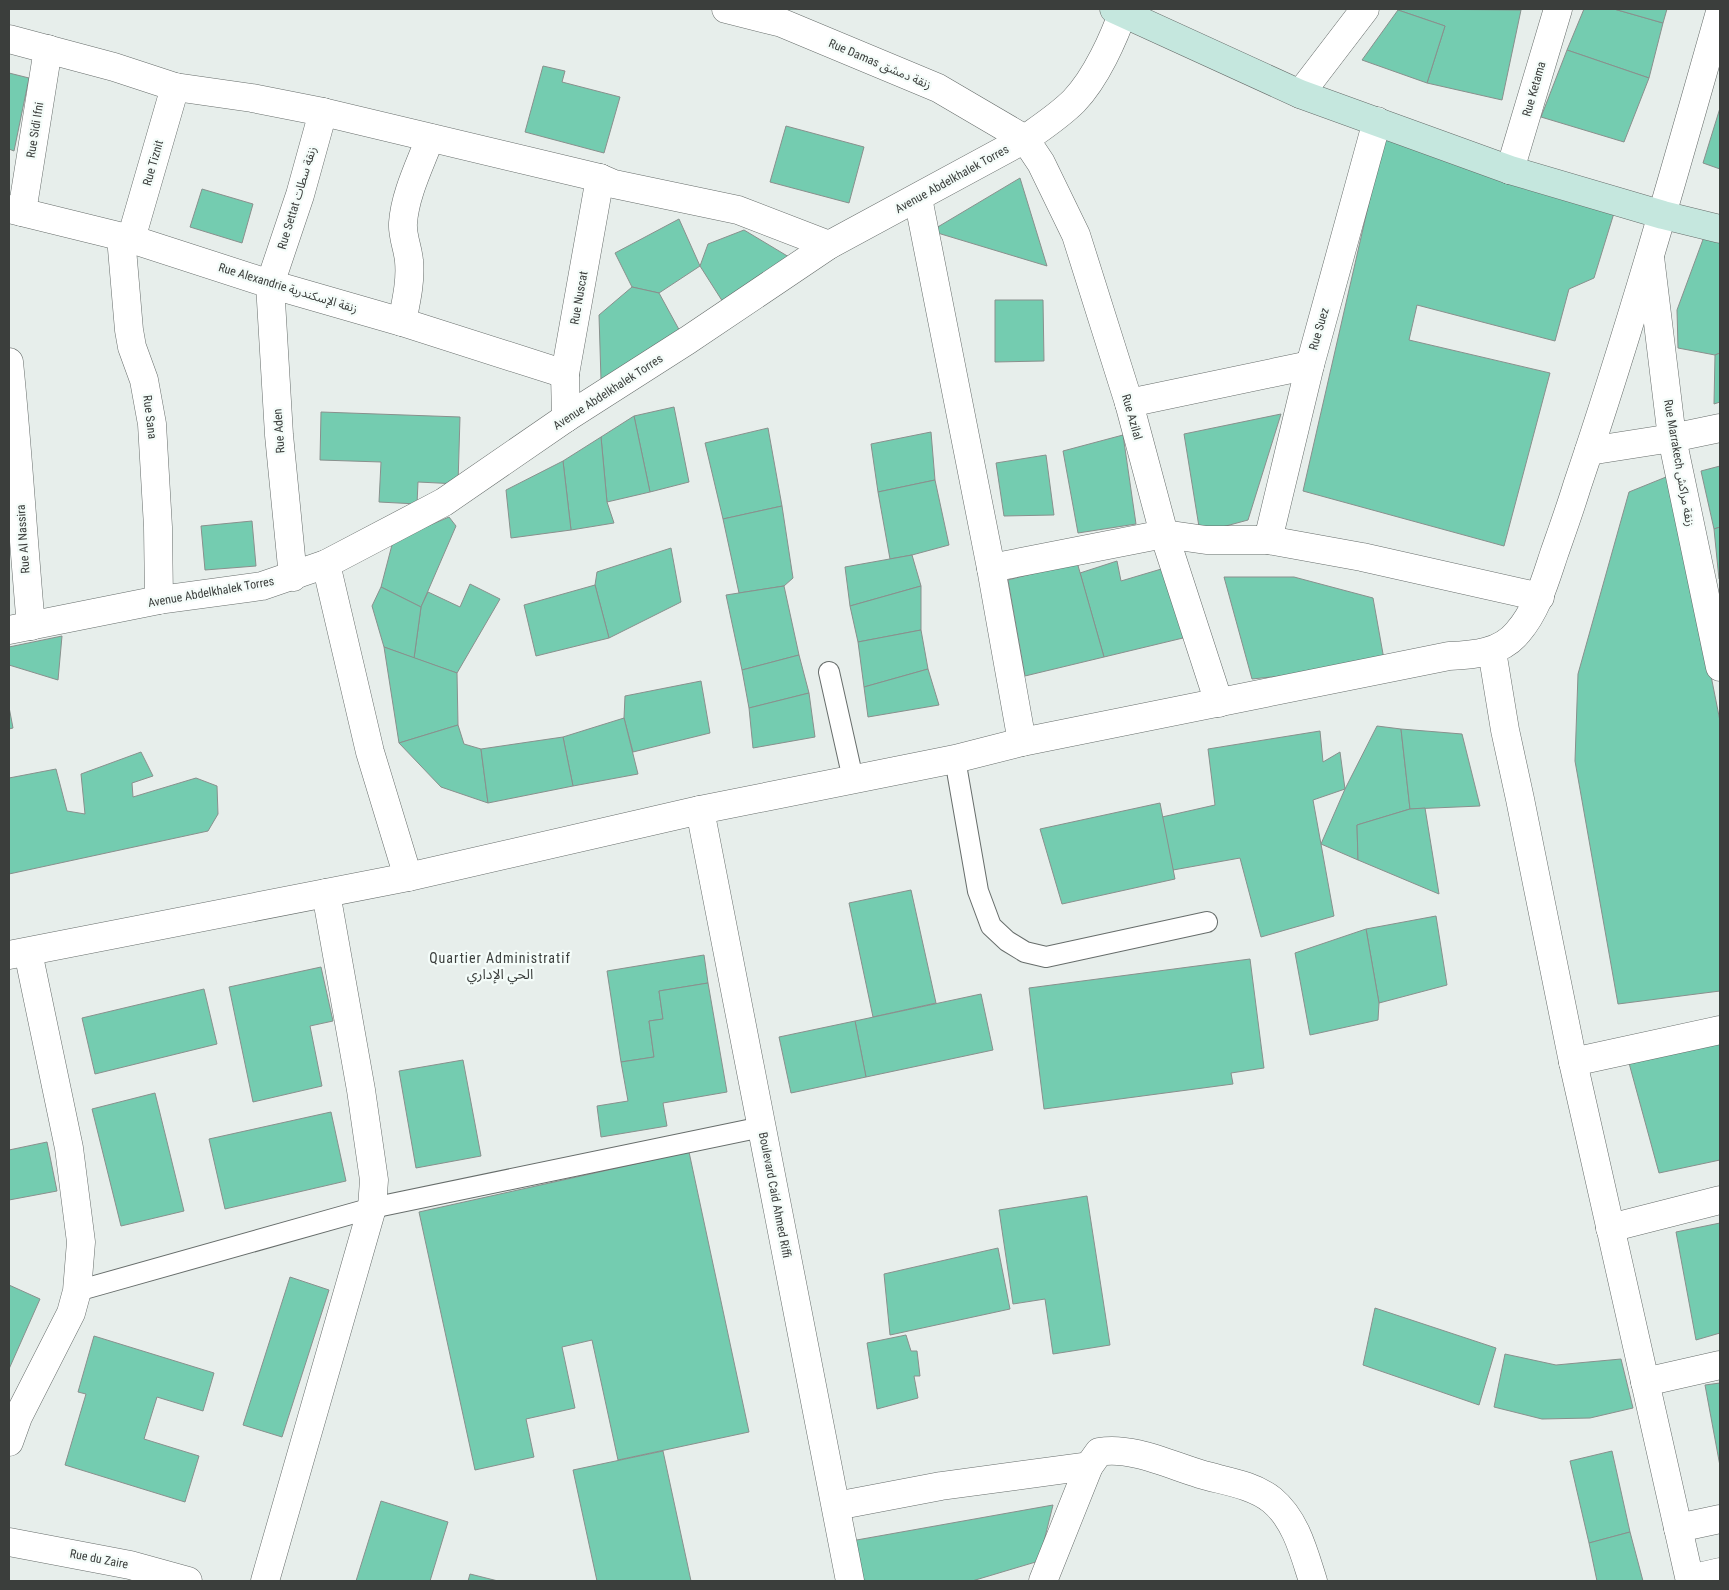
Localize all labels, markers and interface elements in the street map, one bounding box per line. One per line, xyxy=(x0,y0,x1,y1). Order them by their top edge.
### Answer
street label: Rue Damas زنقة دمشق xyxy=(826,36,933,93)
street label: Rue Ketama xyxy=(1519,60,1549,118)
street label: Rue Sidi Ifni xyxy=(24,101,46,159)
street label: Rue Tiznit xyxy=(140,138,166,187)
street label: Avenue Abdelkhalek Torres xyxy=(893,142,1011,216)
street label: Rue Settat زنقة سطات xyxy=(275,145,319,251)
street label: Rue Alexandrie زنقة الإسكندرية xyxy=(217,260,359,317)
street label: Rue Nuscat xyxy=(567,270,591,326)
street label: Rue Suez xyxy=(1306,306,1332,352)
street label: Avenue Abdelkhalek Torres xyxy=(551,351,665,433)
street label: Rue Azilal xyxy=(1119,393,1145,441)
street label: Rue Sana xyxy=(140,394,160,440)
street label: Rue Marrakech زنقة مراكش xyxy=(1661,398,1697,528)
street label: Rue Aden xyxy=(270,408,288,454)
street label: Rue Al Nassira xyxy=(14,504,32,574)
street label: Avenue Abdelkhalek Torres xyxy=(147,574,275,610)
district label: Quartier Administratif الحي الإداري xyxy=(429,950,571,985)
street label: Boulevard Caid Ahmed Riffi xyxy=(756,1131,794,1259)
street label: Rue du Zaire xyxy=(69,1546,130,1572)

